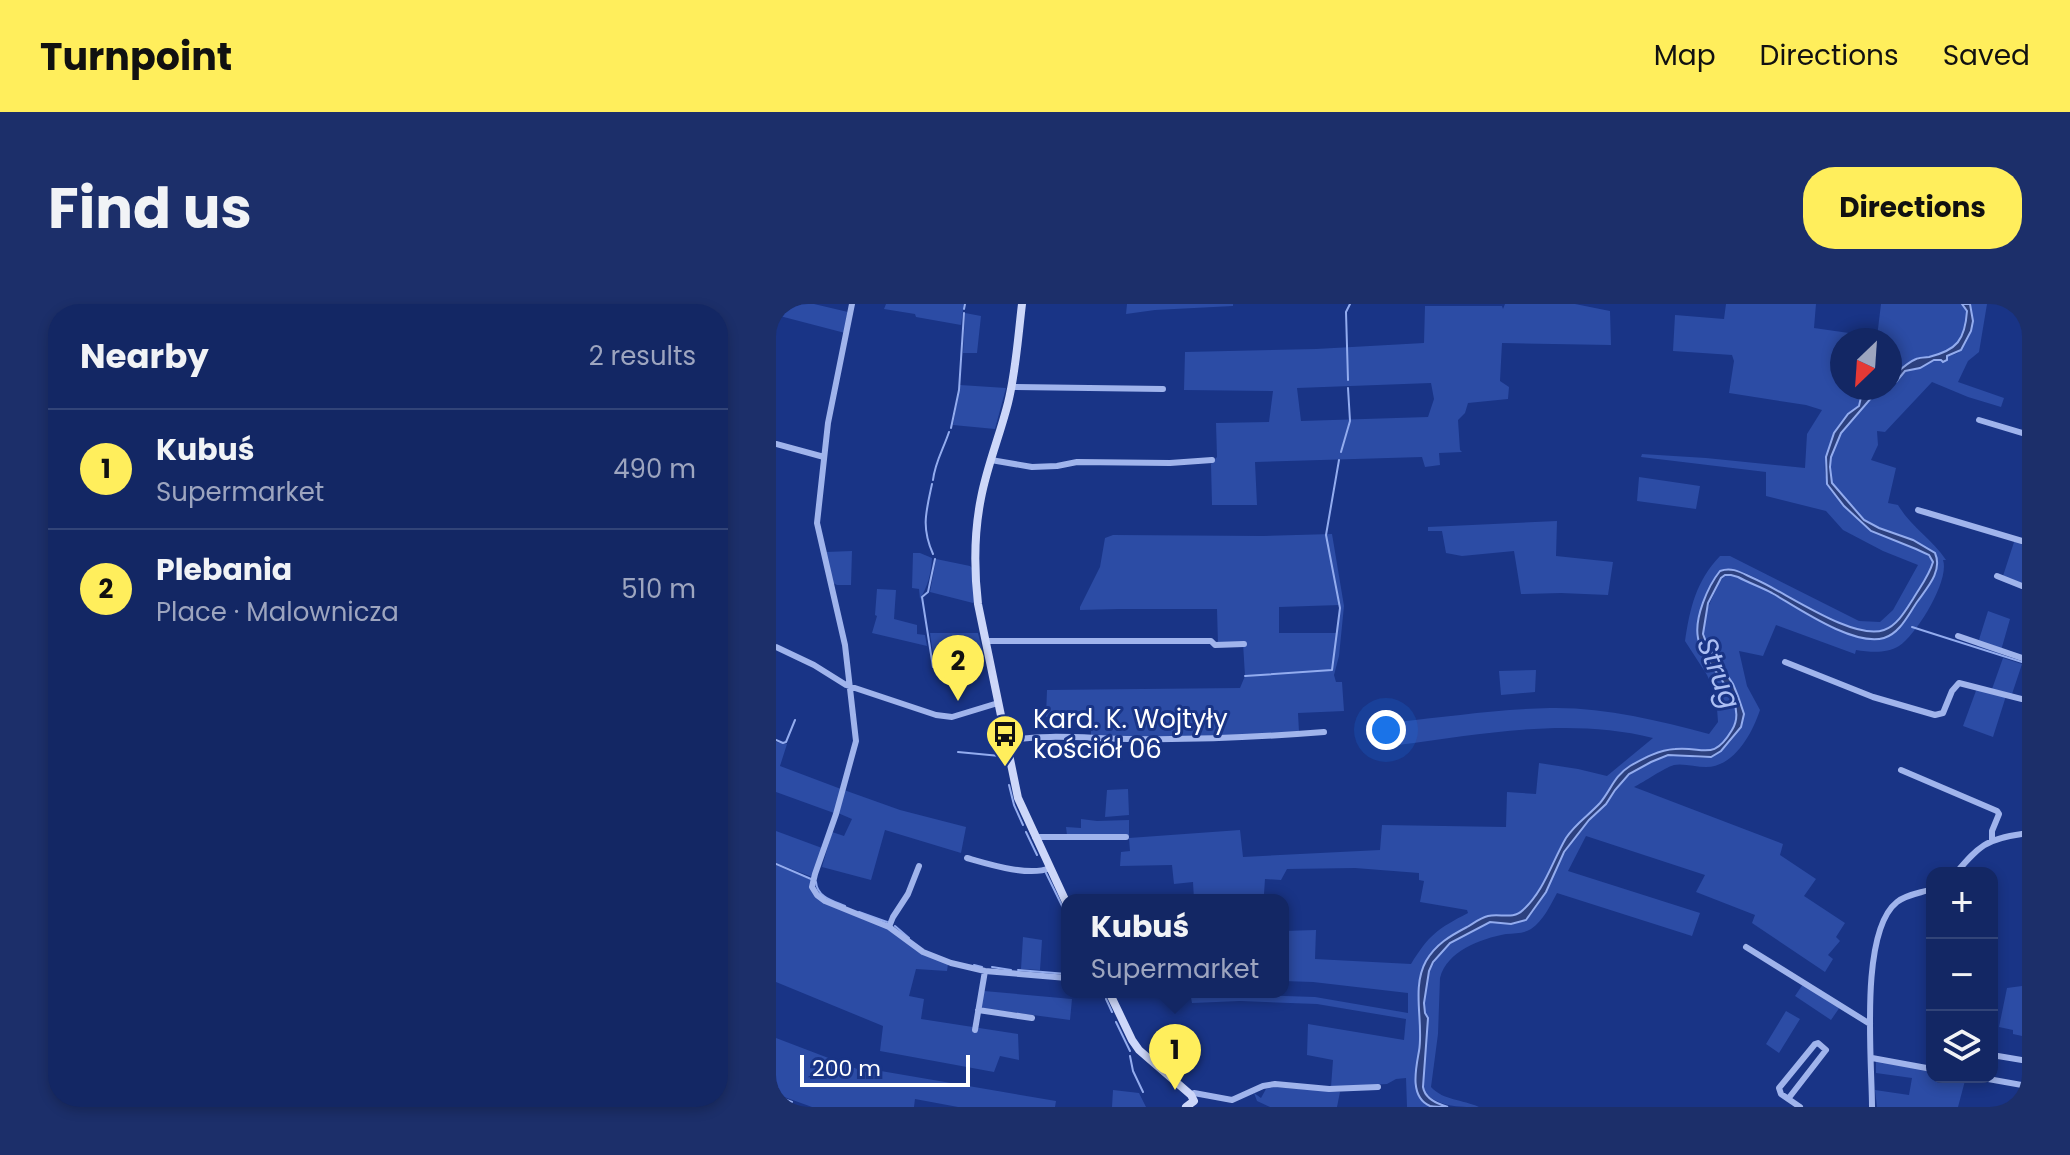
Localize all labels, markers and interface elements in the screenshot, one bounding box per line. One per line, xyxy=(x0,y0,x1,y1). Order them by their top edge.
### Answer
text: Turnpoint xyxy=(40,30,232,83)
text: Map xyxy=(1654,36,1716,75)
text: Directions xyxy=(1760,36,1899,75)
text: Saved xyxy=(1943,36,2030,75)
button: Directions xyxy=(1803,167,2022,249)
text: Find us xyxy=(48,169,252,248)
north arrow xyxy=(1830,328,1902,400)
text: Nearby xyxy=(80,332,209,380)
text: 2 results xyxy=(589,338,696,374)
text: Kubuś xyxy=(156,428,254,471)
text: 1 xyxy=(101,451,111,487)
text: 490 m xyxy=(613,451,696,487)
text: Supermarket xyxy=(156,474,324,510)
text: Plebania xyxy=(156,548,292,591)
text: 2 xyxy=(99,571,113,607)
text: 510 m xyxy=(621,571,696,607)
text: Place · Malownicza xyxy=(156,594,399,630)
water label: Strug xyxy=(1687,632,1750,715)
pin: 2 xyxy=(932,635,984,701)
place label: Kard. K. Wojtyły kościół 06 xyxy=(1033,701,1228,767)
your location xyxy=(1366,710,1406,750)
bus stop icon: Kard. K. Wojtyły kościół 06 xyxy=(984,713,1026,768)
map controls xyxy=(1926,867,1998,1083)
button: + xyxy=(1926,867,1998,939)
popup xyxy=(1061,894,1289,998)
text: Kubuś xyxy=(1091,905,1189,948)
button: − xyxy=(1926,939,1998,1011)
text: Supermarket xyxy=(1091,951,1259,987)
button: layers xyxy=(1926,1011,1998,1083)
pin: 1 xyxy=(1149,1024,1201,1090)
scale bar xyxy=(800,1051,970,1087)
text: 200 m xyxy=(812,1053,881,1084)

